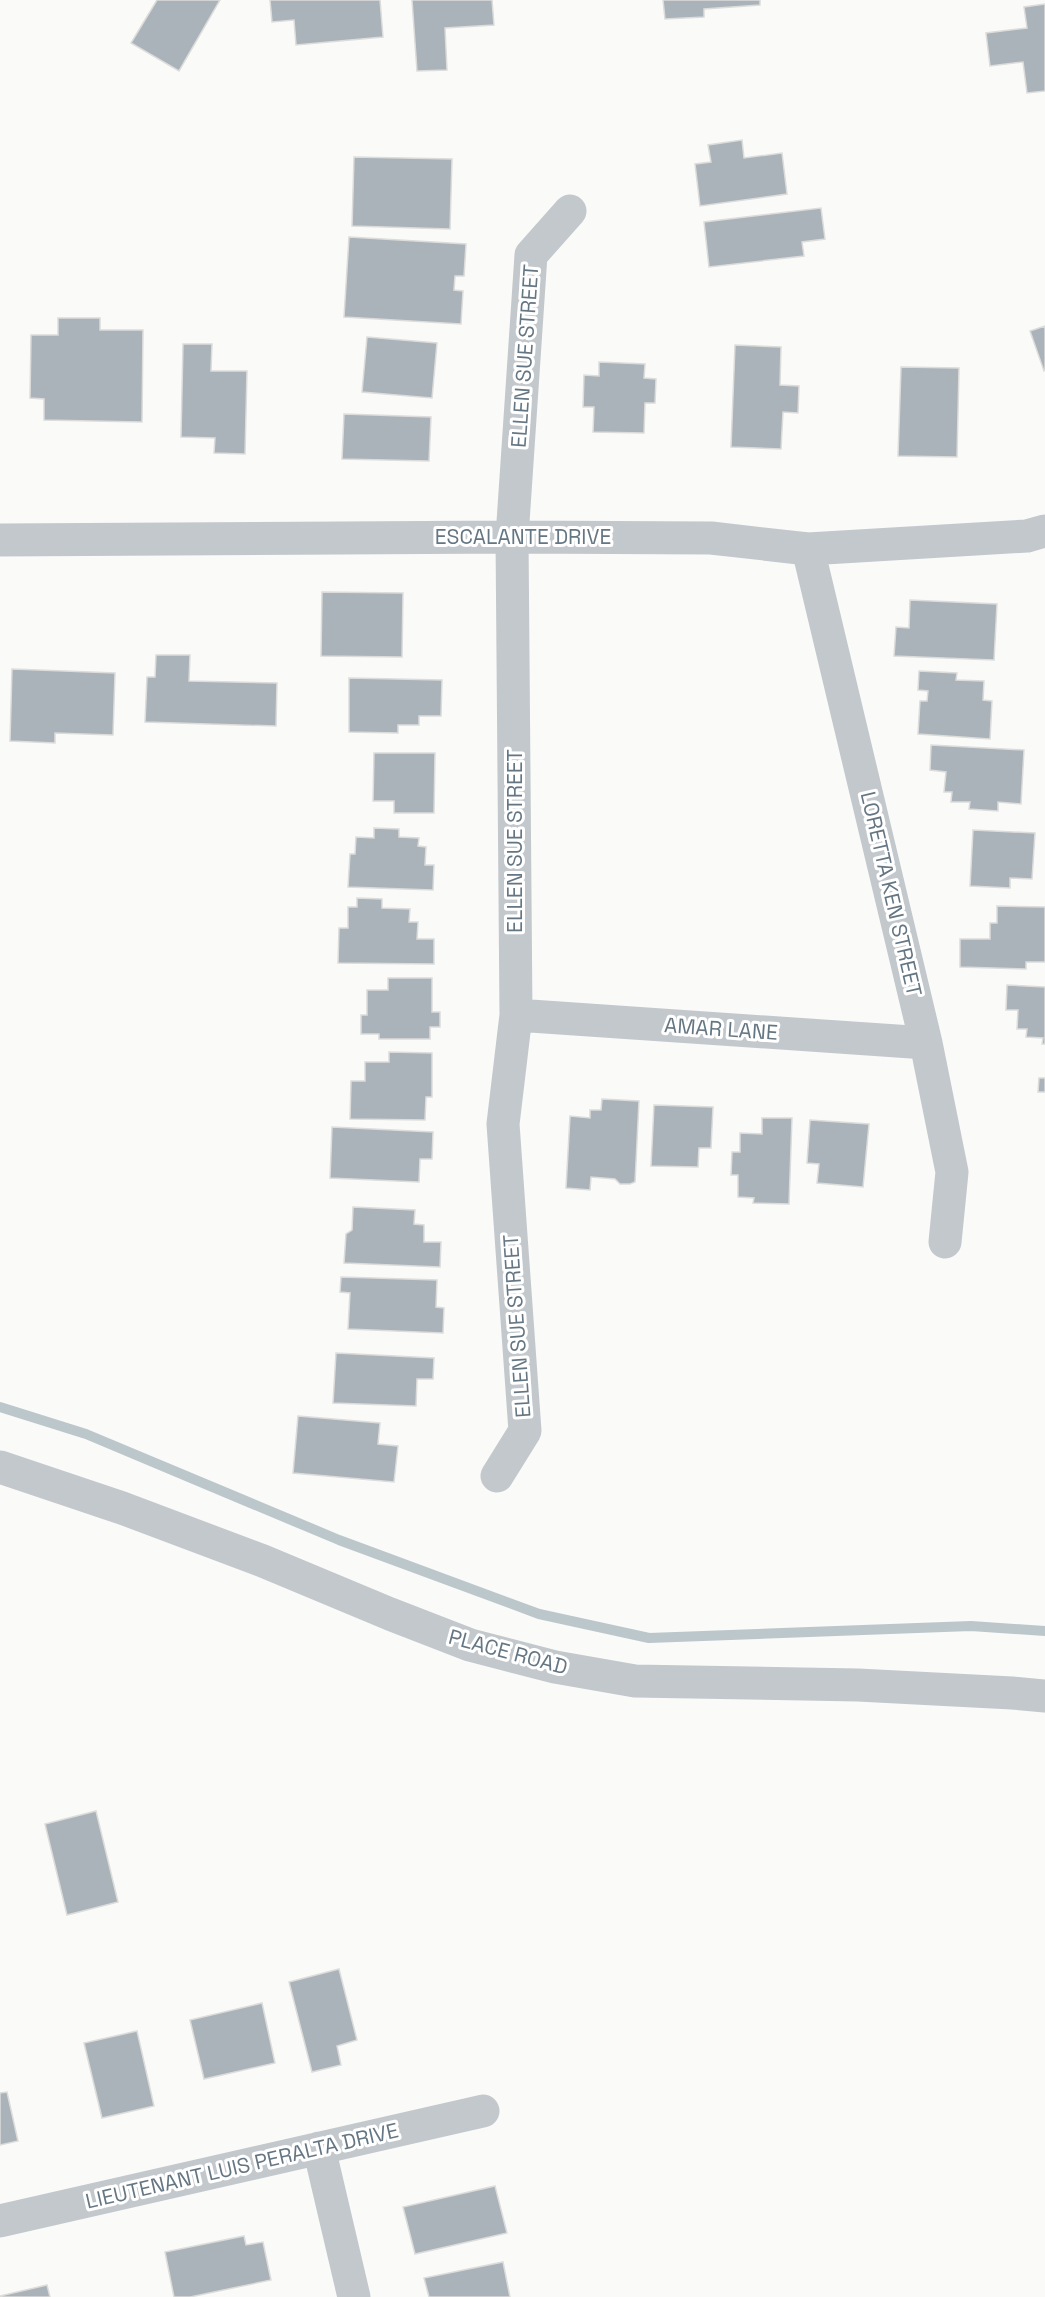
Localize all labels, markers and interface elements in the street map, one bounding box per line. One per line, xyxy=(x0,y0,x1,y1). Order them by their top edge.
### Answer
street label: ELLEN SUE STREET xyxy=(505,263,544,449)
street label: ESCALANTE DRIVE xyxy=(435,523,611,550)
street label: ELLEN SUE STREET xyxy=(501,749,528,933)
street label: LORETTA KEN STREET xyxy=(855,789,928,999)
street label: AMAR LANE xyxy=(663,1011,779,1046)
street label: ELLEN SUE STREET xyxy=(497,1233,536,1419)
street label: PLACE ROAD xyxy=(446,1623,571,1680)
street label: LIEUTENANT LUIS PERALTA DRIVE xyxy=(83,2116,401,2215)

